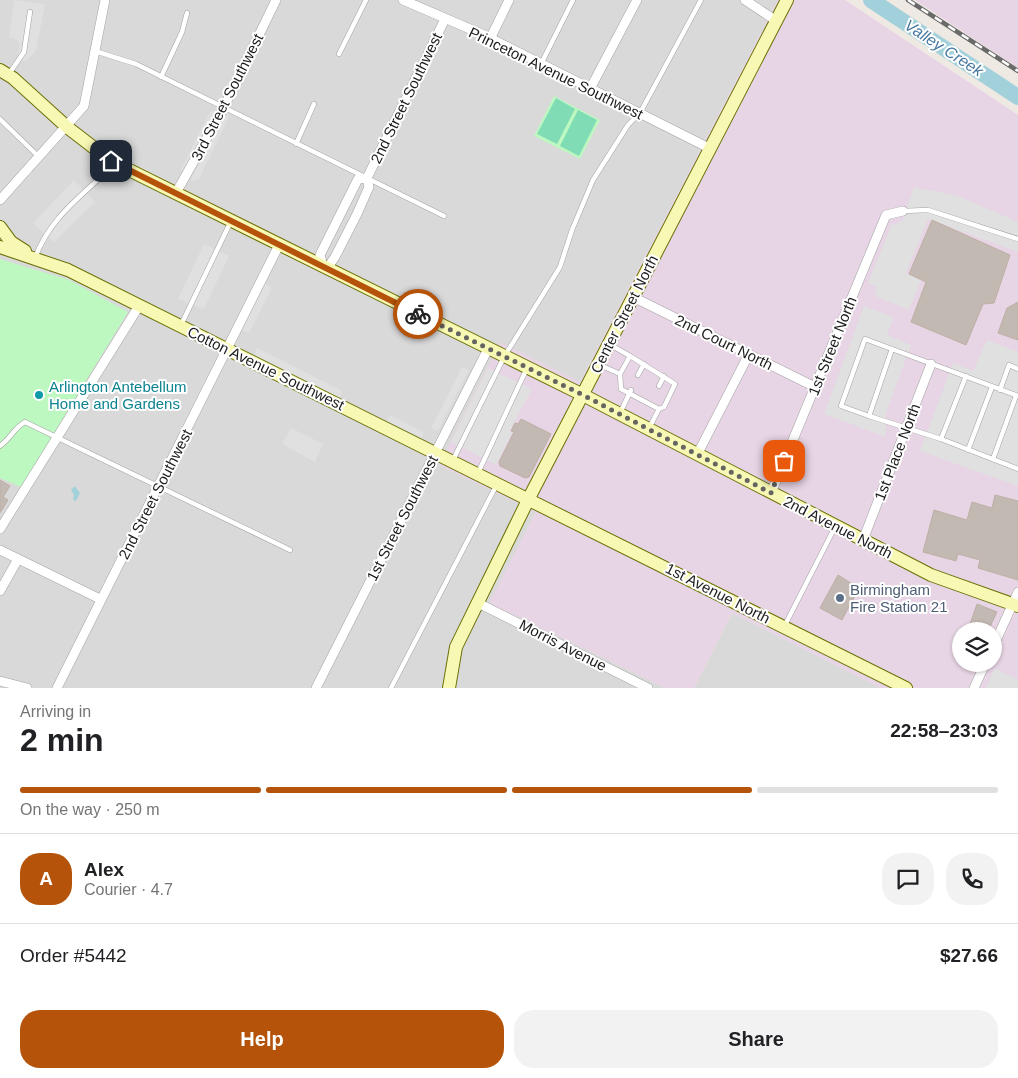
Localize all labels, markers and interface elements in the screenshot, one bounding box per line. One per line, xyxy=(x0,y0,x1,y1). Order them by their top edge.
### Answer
water label: Valley Creek xyxy=(902,16,987,80)
street label: Princeton Avenue Southwest xyxy=(466,23,647,123)
street label: 2nd Street Southwest xyxy=(367,29,445,166)
street label: 3rd Street Southwest xyxy=(188,30,267,163)
pin xyxy=(90,140,132,182)
icon: home xyxy=(97,147,125,175)
street label: Center Street North xyxy=(587,252,661,376)
courier xyxy=(393,289,443,339)
street label: 1st Street North xyxy=(804,294,860,398)
icon: bike xyxy=(404,300,432,328)
street label: 2nd Court North xyxy=(672,311,776,373)
street label: Cotton Avenue Southwest xyxy=(185,323,348,414)
place label: Arlington Antebellum Home and Gardens xyxy=(49,378,187,412)
marker: Arlington Antebellum Home and Gardens xyxy=(33,389,45,401)
street label: 1st Place North xyxy=(871,401,923,503)
street label: 2nd Street Southwest xyxy=(115,426,196,562)
pin xyxy=(763,440,805,482)
icon: bag xyxy=(770,447,798,475)
street label: 1st Street Southwest xyxy=(363,452,441,584)
street label: 2nd Avenue North xyxy=(781,492,895,562)
street label: 1st Avenue North xyxy=(663,559,773,627)
place label: Birmingham Fire Station 21 xyxy=(850,581,948,615)
marker: Birmingham Fire Station 21 xyxy=(834,592,846,604)
street label: Morris Avenue xyxy=(517,616,609,674)
map controls xyxy=(952,622,1002,672)
button: layers xyxy=(952,622,1002,672)
text: Arriving in xyxy=(20,703,91,720)
text: 22:58–23:03 xyxy=(890,720,998,741)
text: 2 min xyxy=(20,722,104,758)
text: On the way · 250 m xyxy=(20,801,160,818)
button: chat xyxy=(882,853,934,905)
button: phone xyxy=(946,853,998,905)
text: Alex xyxy=(84,859,124,880)
text: A xyxy=(39,868,53,889)
text: Courier · 4.7 xyxy=(84,881,173,898)
text: Order #5442 xyxy=(20,945,127,966)
text: $27.66 xyxy=(940,945,998,966)
button: Help xyxy=(20,1010,504,1068)
button: Share xyxy=(514,1010,998,1068)

